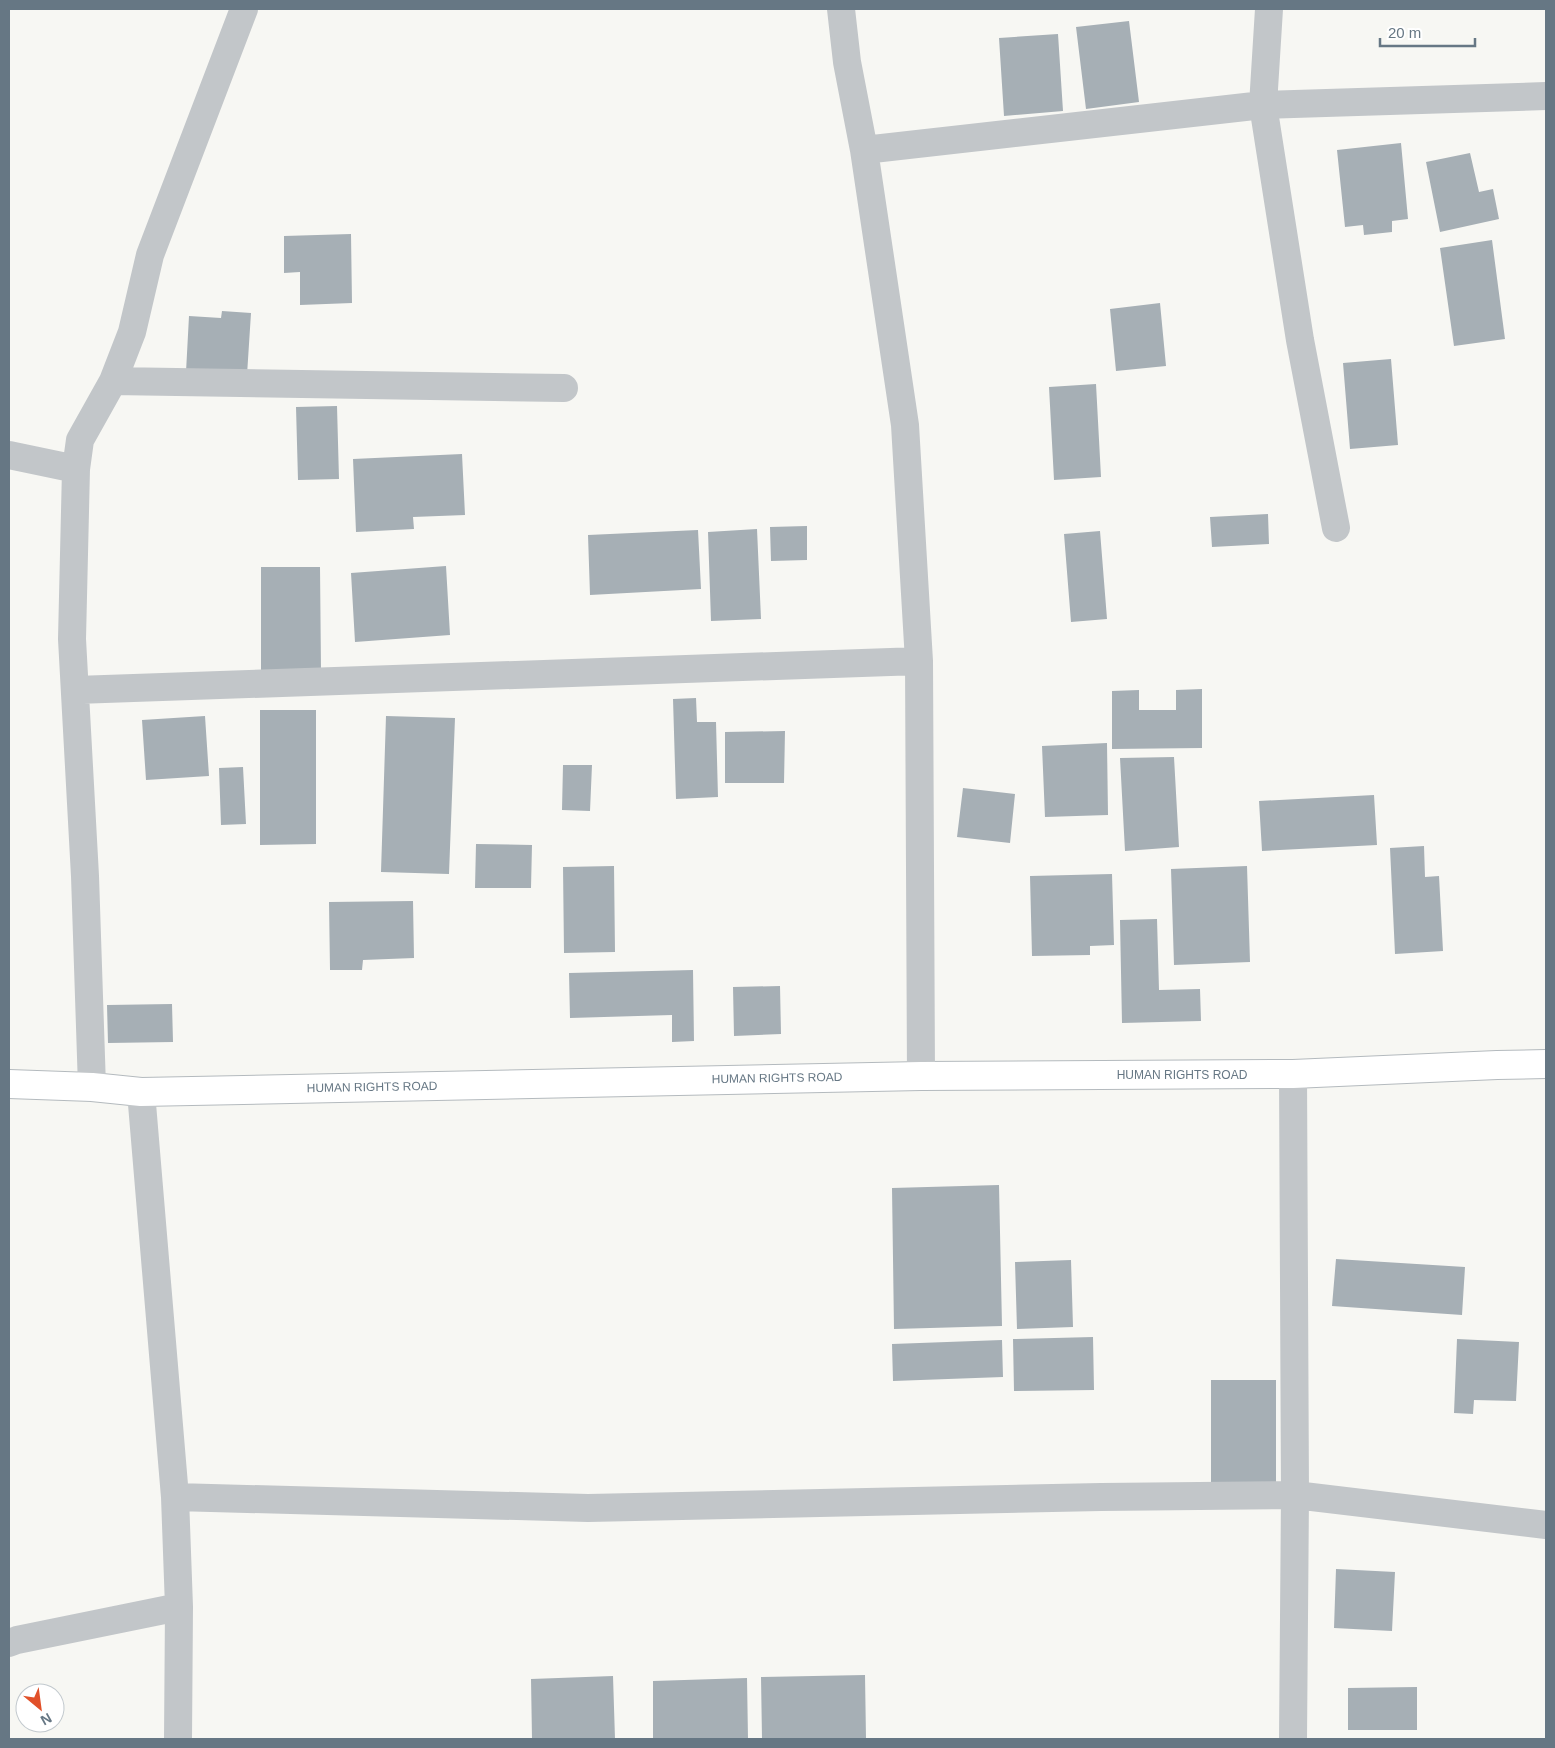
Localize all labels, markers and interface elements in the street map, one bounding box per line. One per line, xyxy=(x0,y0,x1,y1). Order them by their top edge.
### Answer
scale bar xyxy=(1380,15,1475,47)
text: 20 m xyxy=(1388,24,1421,41)
street label: HUMAN RIGHTS ROAD xyxy=(1117,1068,1248,1082)
street label: HUMAN RIGHTS ROAD xyxy=(712,1070,843,1086)
street label: HUMAN RIGHTS ROAD xyxy=(307,1079,438,1095)
north arrow xyxy=(15,1683,65,1733)
text: N xyxy=(38,1710,55,1729)

